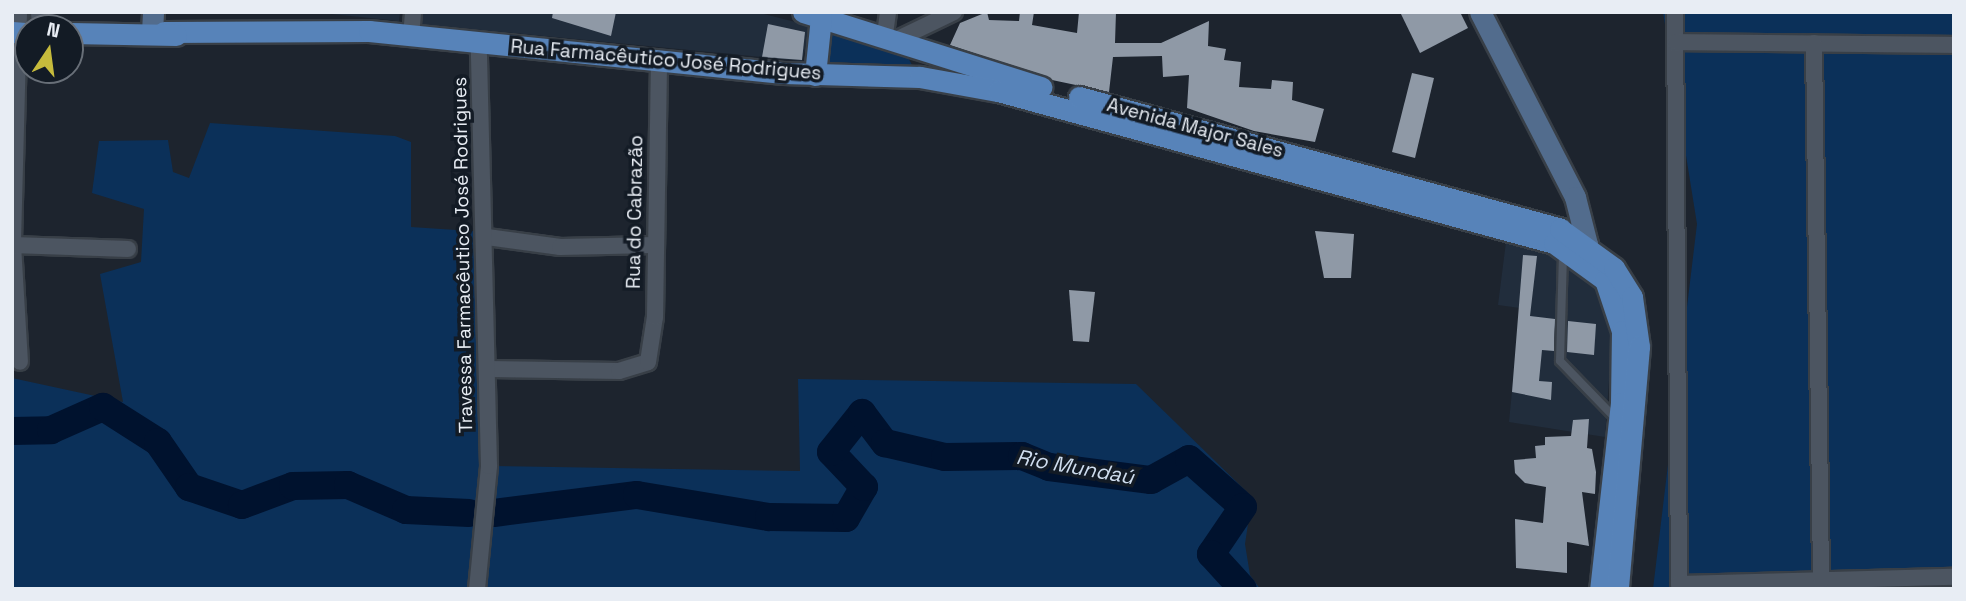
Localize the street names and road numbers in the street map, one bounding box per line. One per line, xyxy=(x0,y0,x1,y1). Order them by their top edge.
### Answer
street label: Rua Farmacêutico José Rodrigues xyxy=(510,35,822,85)
street label: Travessa Farmacêutico José Rodrigues xyxy=(448,77,478,433)
street label: Avenida Major Sales xyxy=(1104,94,1286,162)
street label: Rua do Cabrazão xyxy=(622,135,648,289)

